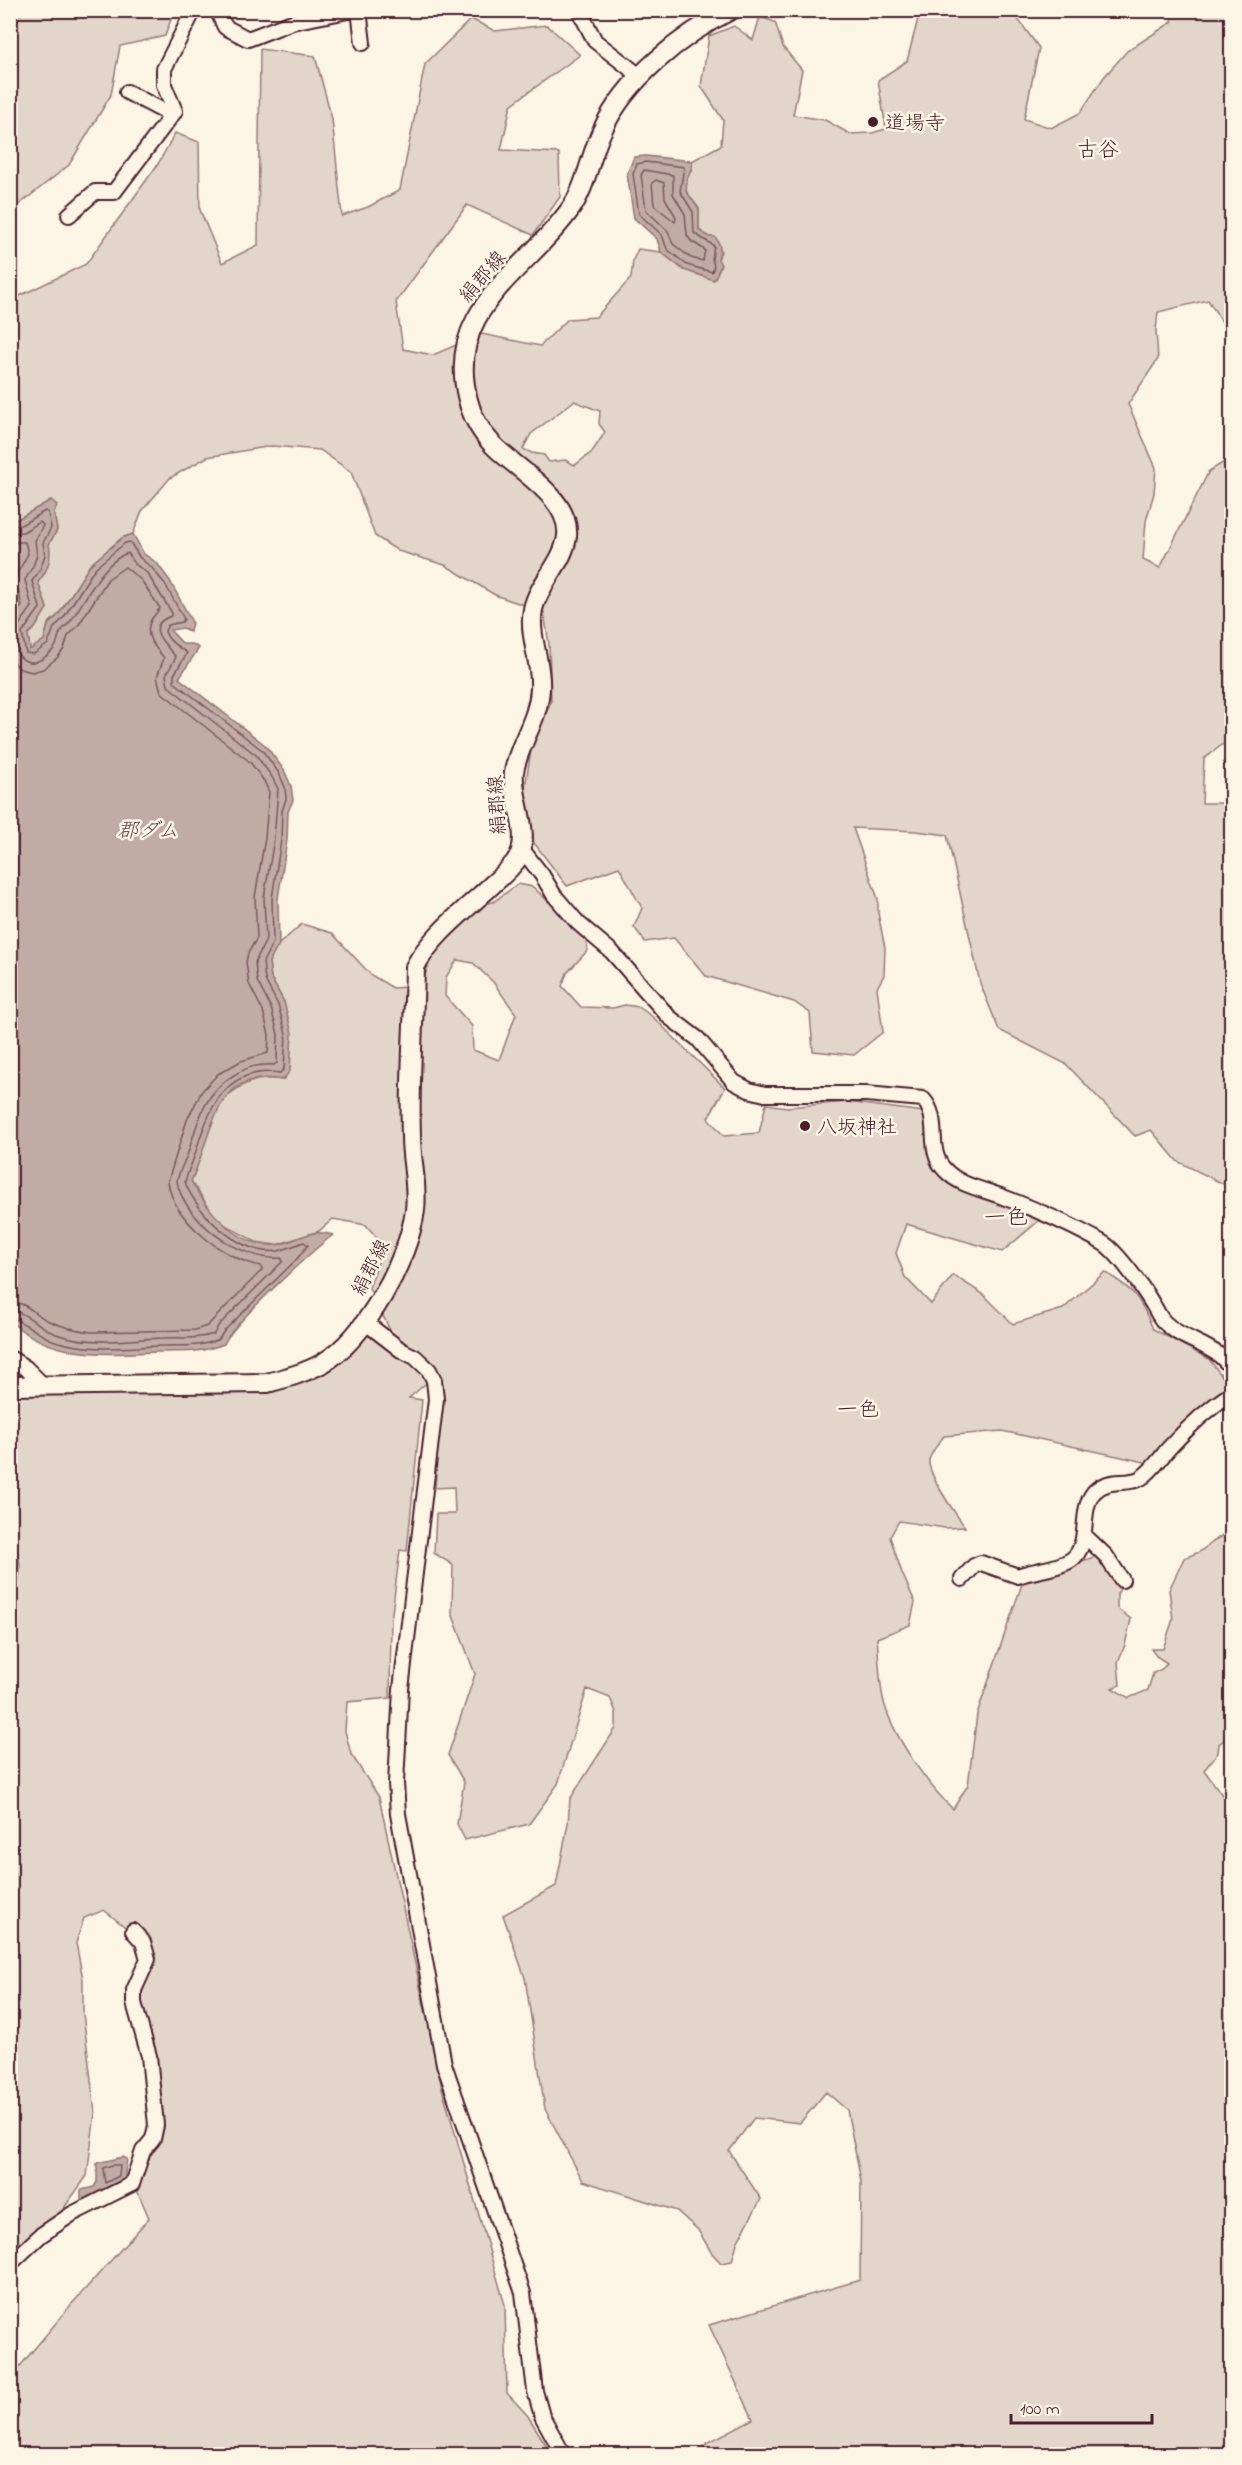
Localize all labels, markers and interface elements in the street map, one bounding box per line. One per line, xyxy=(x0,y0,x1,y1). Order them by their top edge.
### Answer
place label: 道場寺 xyxy=(885,110,945,139)
marker: 道場寺 xyxy=(866,115,880,129)
district label: 古谷 xyxy=(1077,136,1119,166)
street label: 絹郡線 xyxy=(454,245,514,310)
street label: 絹郡線 xyxy=(482,774,515,836)
water label: 郡ダム xyxy=(117,817,179,847)
place label: 八坂神社 xyxy=(817,1114,897,1143)
marker: 八坂神社 xyxy=(798,1119,812,1133)
district label: 一色 xyxy=(984,1203,1028,1235)
street label: 絹郡線 xyxy=(346,1235,399,1301)
district label: 一色 xyxy=(837,1396,879,1426)
scale bar xyxy=(1011,2387,1152,2425)
text: 100 m xyxy=(1020,2397,1060,2423)

